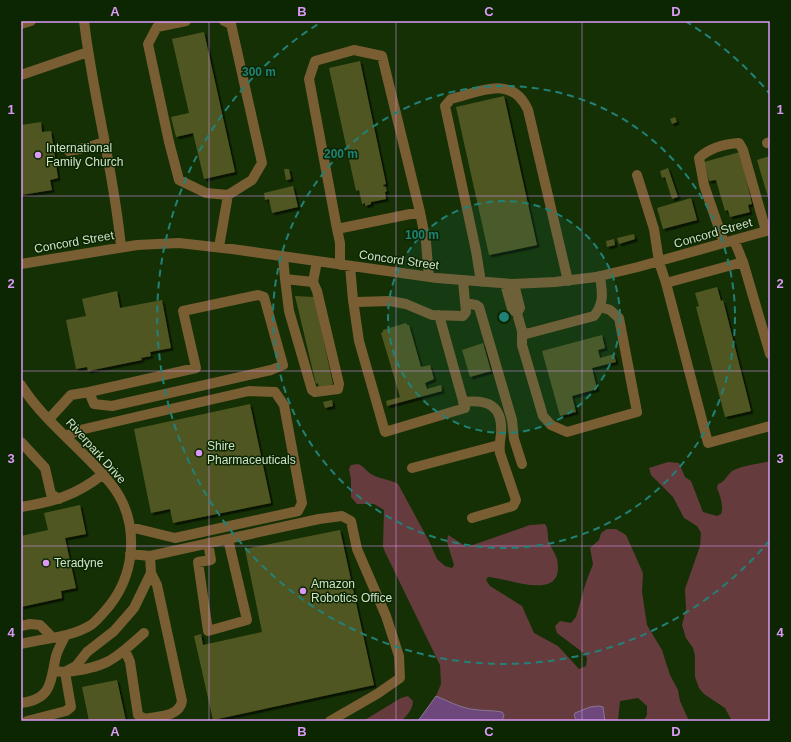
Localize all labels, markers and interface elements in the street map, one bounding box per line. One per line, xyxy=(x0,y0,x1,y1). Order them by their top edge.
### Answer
text: A xyxy=(110,4,120,19)
text: B xyxy=(297,4,307,19)
text: C xyxy=(484,4,494,19)
text: D xyxy=(671,4,681,19)
text: 300 m xyxy=(242,65,276,79)
text: 1 xyxy=(7,102,15,117)
text: 1 xyxy=(776,102,784,117)
place label: International Family Church xyxy=(46,141,123,169)
text: 200 m xyxy=(324,147,358,161)
marker: International Family Church xyxy=(33,150,43,160)
street label: Concord Street xyxy=(672,215,754,251)
street label: Concord Street xyxy=(33,228,116,256)
text: 100 m xyxy=(405,228,439,242)
street label: Concord Street xyxy=(358,247,441,273)
text: 2 xyxy=(7,276,15,291)
text: 2 xyxy=(776,276,784,291)
centre of rings xyxy=(497,310,511,324)
street label: Riverpark Drive xyxy=(63,416,129,487)
place label: Shire Pharmaceuticals xyxy=(207,439,296,467)
marker: Shire Pharmaceuticals xyxy=(194,448,204,458)
text: 3 xyxy=(7,451,15,466)
text: 3 xyxy=(776,451,784,466)
place label: Teradyne xyxy=(54,556,104,570)
marker: Teradyne xyxy=(41,558,51,568)
place label: Amazon Robotics Office xyxy=(311,577,392,605)
marker: Amazon Robotics Office xyxy=(298,586,308,596)
text: 4 xyxy=(7,625,15,640)
text: 4 xyxy=(776,625,784,640)
text: A xyxy=(110,724,120,739)
text: B xyxy=(297,724,307,739)
text: C xyxy=(484,724,494,739)
text: D xyxy=(671,724,681,739)

